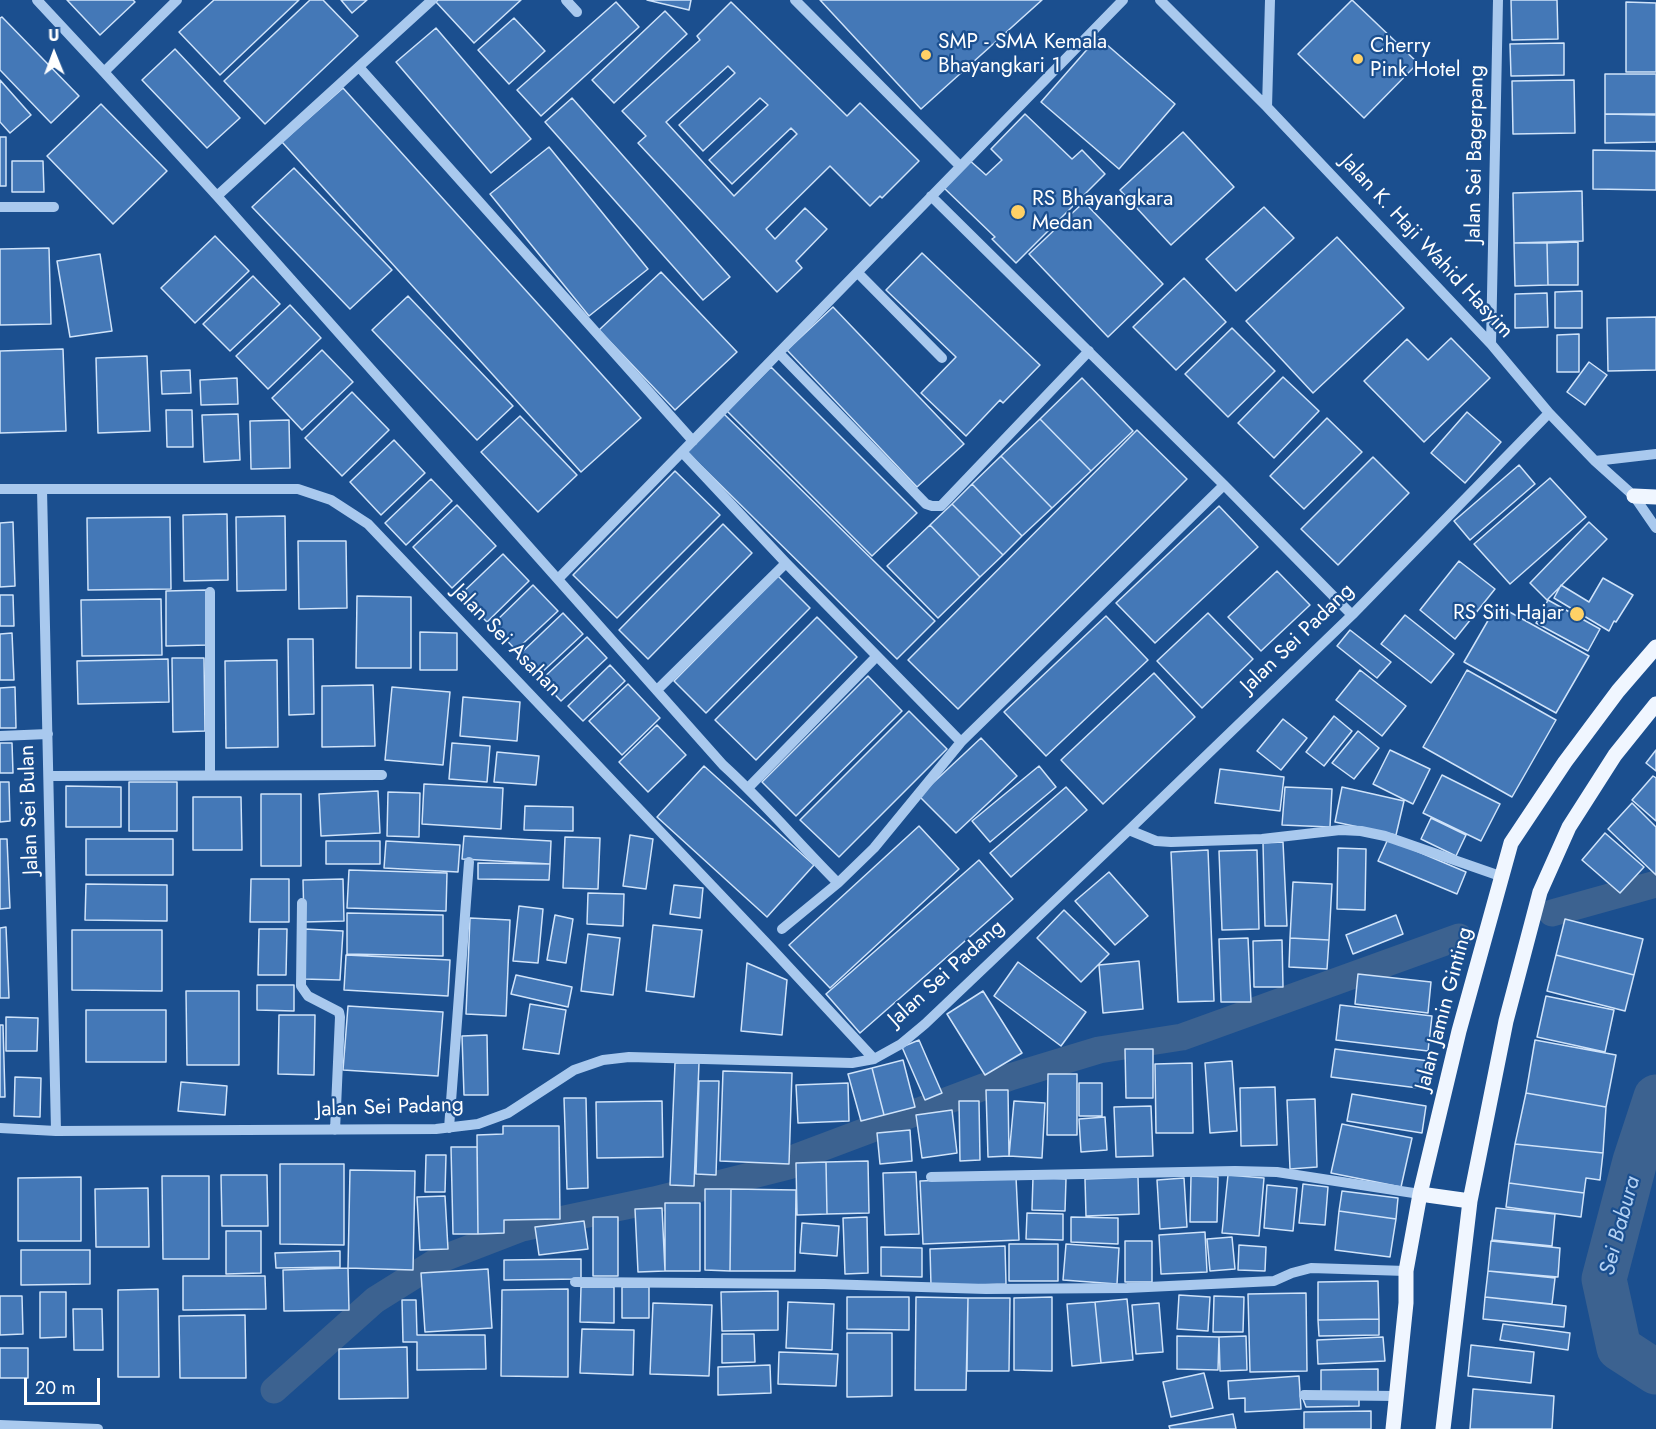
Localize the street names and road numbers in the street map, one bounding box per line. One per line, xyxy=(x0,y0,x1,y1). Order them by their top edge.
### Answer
street label: Jalan Sei Bagerpang xyxy=(1462,65,1490,243)
street label: Jalan K. Haji Wahid Hasyim xyxy=(1334,150,1518,344)
street label: Jalan Sei Padang xyxy=(1236,579,1360,699)
street label: Jalan Sei Asahan xyxy=(446,580,566,702)
street label: Jalan Sei Bulan xyxy=(15,745,45,875)
street label: Jalan Sei Padang xyxy=(884,915,1010,1033)
street label: Jalan Jamin Ginting xyxy=(1411,925,1479,1093)
street label: Jalan Sei Padang xyxy=(316,1093,464,1123)

